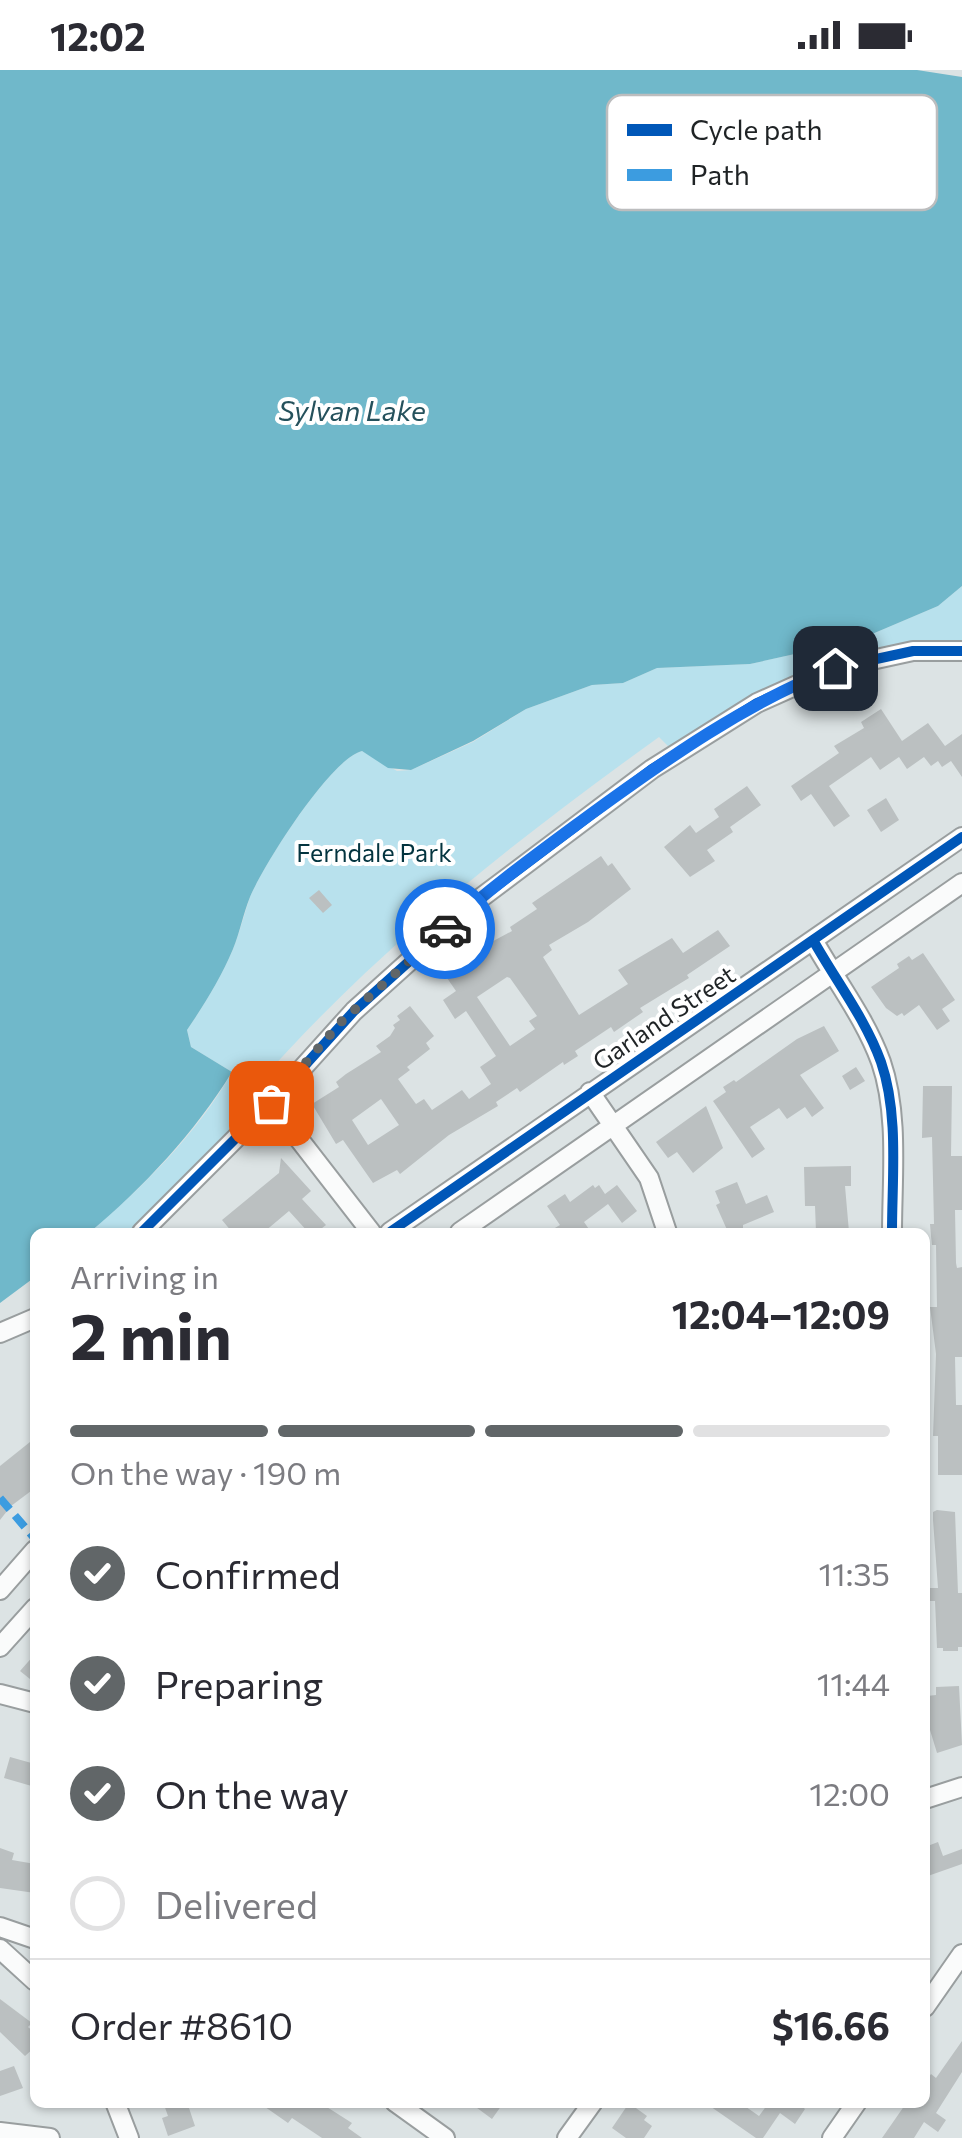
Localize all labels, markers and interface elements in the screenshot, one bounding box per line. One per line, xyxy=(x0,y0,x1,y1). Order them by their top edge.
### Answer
text: 12:02 xyxy=(50,12,146,59)
legend xyxy=(607,95,937,210)
text: Cycle path xyxy=(690,112,822,146)
text: Path xyxy=(690,157,750,191)
water label: Sylvan Lake xyxy=(278,393,426,427)
pin xyxy=(793,626,878,711)
icon: home xyxy=(808,641,863,696)
park label: Ferndale Park xyxy=(296,837,452,867)
courier xyxy=(395,879,495,979)
icon: car xyxy=(418,902,473,957)
street label: Garland Street xyxy=(587,959,740,1076)
pin xyxy=(229,1061,314,1146)
icon: bag xyxy=(244,1076,299,1131)
text: Arriving in xyxy=(70,1256,219,1296)
text: 12:04–12:09 xyxy=(672,1290,890,1337)
text: 2 min xyxy=(70,1294,232,1373)
text: On the way · 190 m xyxy=(70,1452,341,1492)
icon: check xyxy=(70,1546,125,1601)
text: Confirmed xyxy=(155,1550,341,1597)
text: 11:35 xyxy=(818,1553,890,1593)
icon: check xyxy=(70,1656,125,1711)
text: Preparing xyxy=(155,1660,323,1707)
text: 11:44 xyxy=(817,1663,890,1703)
icon: check xyxy=(70,1766,125,1821)
text: On the way xyxy=(155,1770,349,1817)
text: 12:00 xyxy=(809,1773,890,1813)
text: Delivered xyxy=(155,1880,318,1927)
text: Order #8610 xyxy=(70,2001,293,2048)
text: $16.66 xyxy=(772,2001,890,2048)

